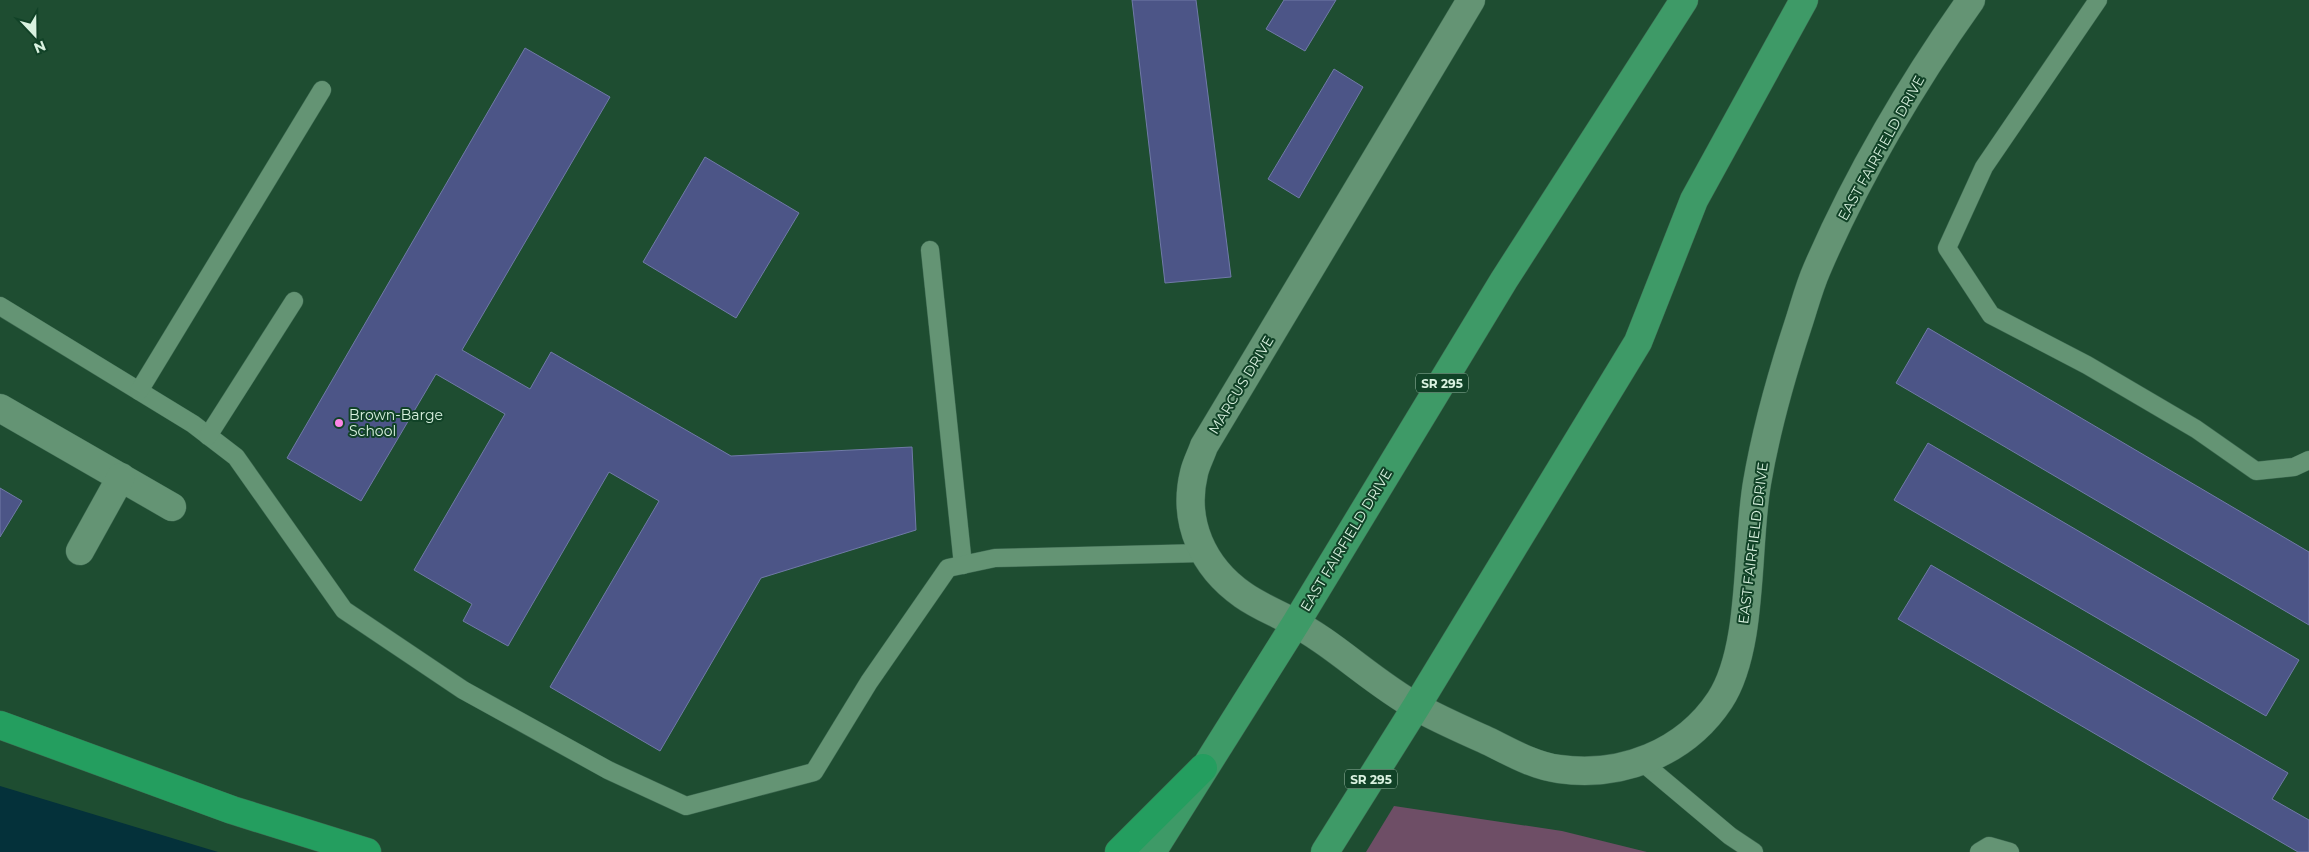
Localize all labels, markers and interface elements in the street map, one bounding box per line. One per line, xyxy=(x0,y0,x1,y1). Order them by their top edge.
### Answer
north arrow xyxy=(10,10,60,60)
text: N xyxy=(31,37,48,58)
street label: EAST FAIRFIELD DRIVE xyxy=(1834,72,1928,224)
street label: MARCUS DRIVE xyxy=(1205,333,1277,437)
road number: SR 295 xyxy=(1416,373,1468,392)
place label: Brown-Barge School xyxy=(349,406,443,440)
marker: Brown-Barge School xyxy=(333,417,345,429)
street label: EAST FAIRFIELD DRIVE xyxy=(1734,461,1772,625)
street label: EAST FAIRFIELD DRIVE xyxy=(1296,466,1396,614)
road number: SR 295 xyxy=(1345,770,1397,789)

